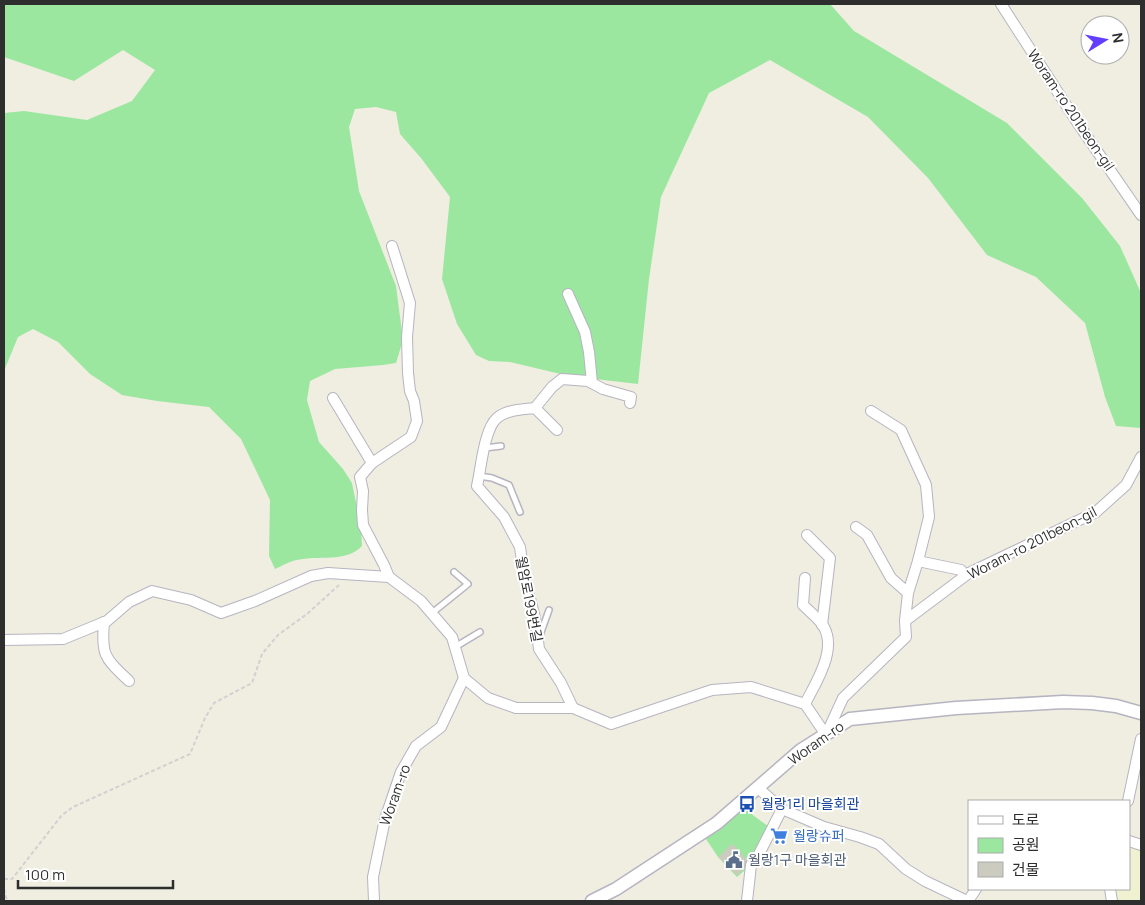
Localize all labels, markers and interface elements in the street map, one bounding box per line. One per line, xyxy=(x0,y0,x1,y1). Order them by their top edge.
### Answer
north arrow xyxy=(1080,15,1130,65)
text: N xyxy=(1108,31,1129,44)
street label: Woram-ro 201beon-gil xyxy=(1024,45,1119,174)
street label: Woram-ro 201beon-gil xyxy=(964,502,1100,583)
street label: 월암로199번길 xyxy=(512,554,547,644)
street label: Woram-ro xyxy=(784,716,847,769)
street label: Woram-ro xyxy=(375,761,414,828)
bus stop icon: 월랑1리 마을회관 xyxy=(737,794,757,814)
place label: 월랑1리 마을회관 xyxy=(761,794,860,813)
legend xyxy=(968,800,1130,890)
text: 도로 xyxy=(1012,809,1040,830)
supermarket icon: 월랑슈퍼 xyxy=(769,826,789,846)
place label: 월랑슈퍼 xyxy=(793,826,845,845)
text: 공원 xyxy=(1012,834,1040,855)
public building icon: 월랑1구 마을회관 xyxy=(724,850,744,870)
place label: 월랑1구 마을회관 xyxy=(748,850,847,869)
scale bar xyxy=(18,858,172,890)
text: 건물 xyxy=(1012,859,1040,880)
text: 100 m xyxy=(25,864,65,885)

